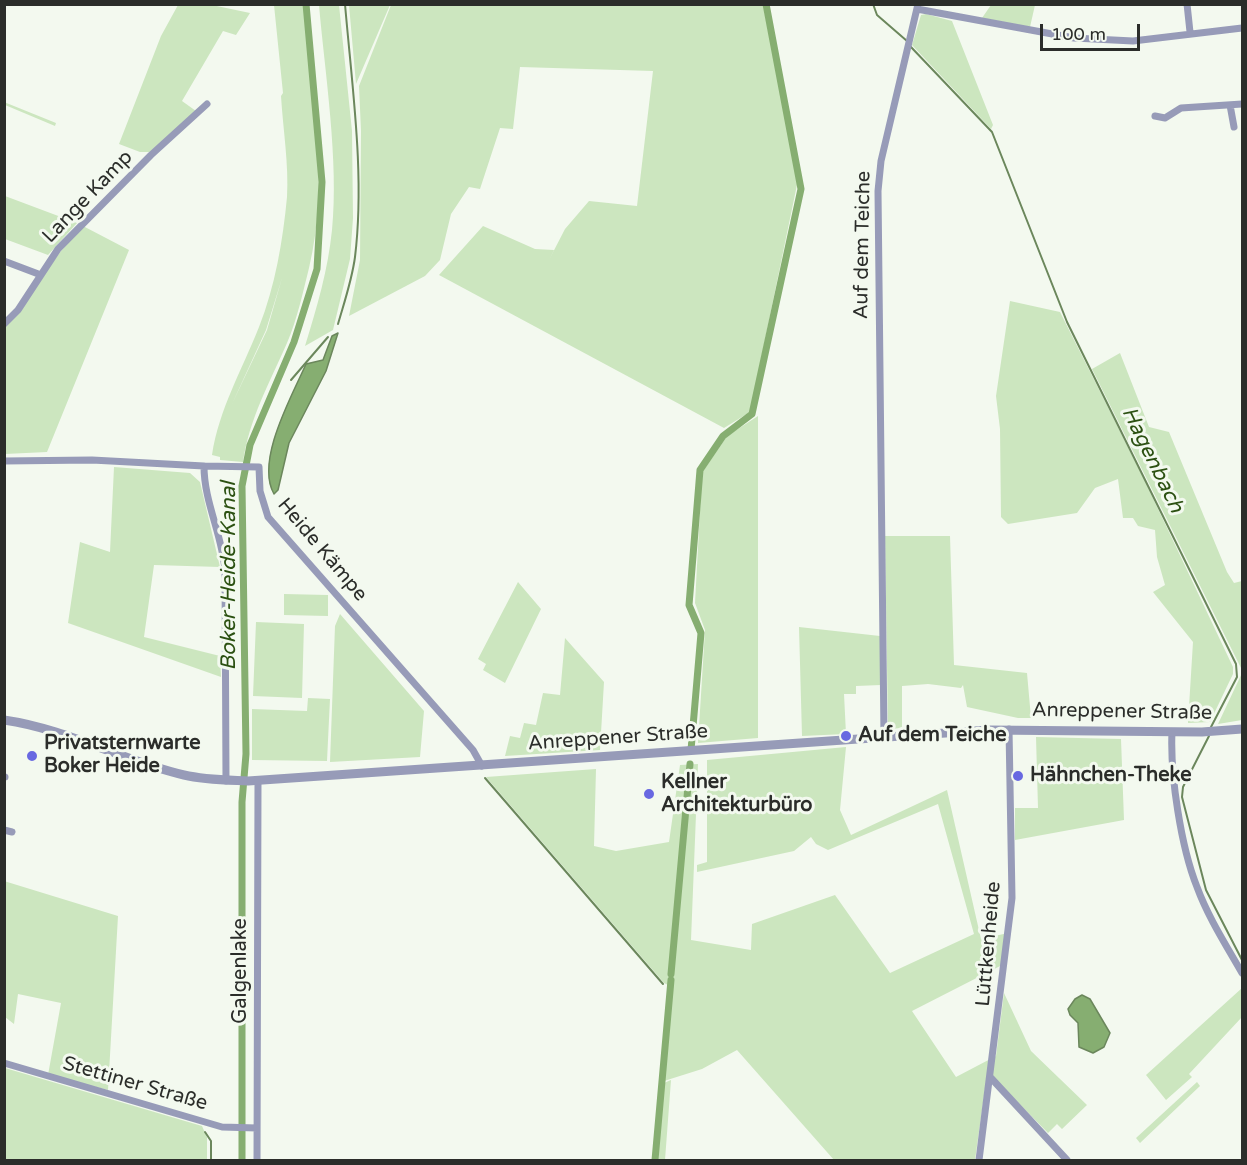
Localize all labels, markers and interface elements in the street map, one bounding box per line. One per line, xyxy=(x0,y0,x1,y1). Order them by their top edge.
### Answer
scale bar xyxy=(1043,12,1144,50)
text: 100 m xyxy=(1051,23,1106,45)
street label: Lange Kamp xyxy=(38,146,138,248)
street label: Auf dem Teiche xyxy=(850,171,876,319)
water label: Hagenbach xyxy=(1116,403,1188,517)
water label: Boker-Heide-Kanal xyxy=(216,481,242,671)
street label: Heide Kämpe xyxy=(272,494,372,606)
street label: Anreppener Straße xyxy=(1032,698,1212,726)
street label: Anreppener Straße xyxy=(527,720,709,756)
place label: Auf dem Teiche xyxy=(858,724,1007,748)
marker: Auf dem Teiche xyxy=(839,729,853,743)
place label: Privatsternwarte Boker Heide xyxy=(44,732,200,779)
marker: Privatsternwarte Boker Heide xyxy=(25,749,39,763)
place label: Hähnchen-Theke xyxy=(1030,764,1192,788)
marker: Hähnchen-Theke xyxy=(1011,769,1025,783)
place label: Kellner Architekturbüro xyxy=(661,771,812,818)
marker: Kellner Architekturbüro xyxy=(642,787,656,801)
street label: Lüttkenheide xyxy=(972,880,1006,1008)
street label: Galgenlake xyxy=(229,918,253,1024)
street label: Stettiner Straße xyxy=(60,1052,210,1116)

